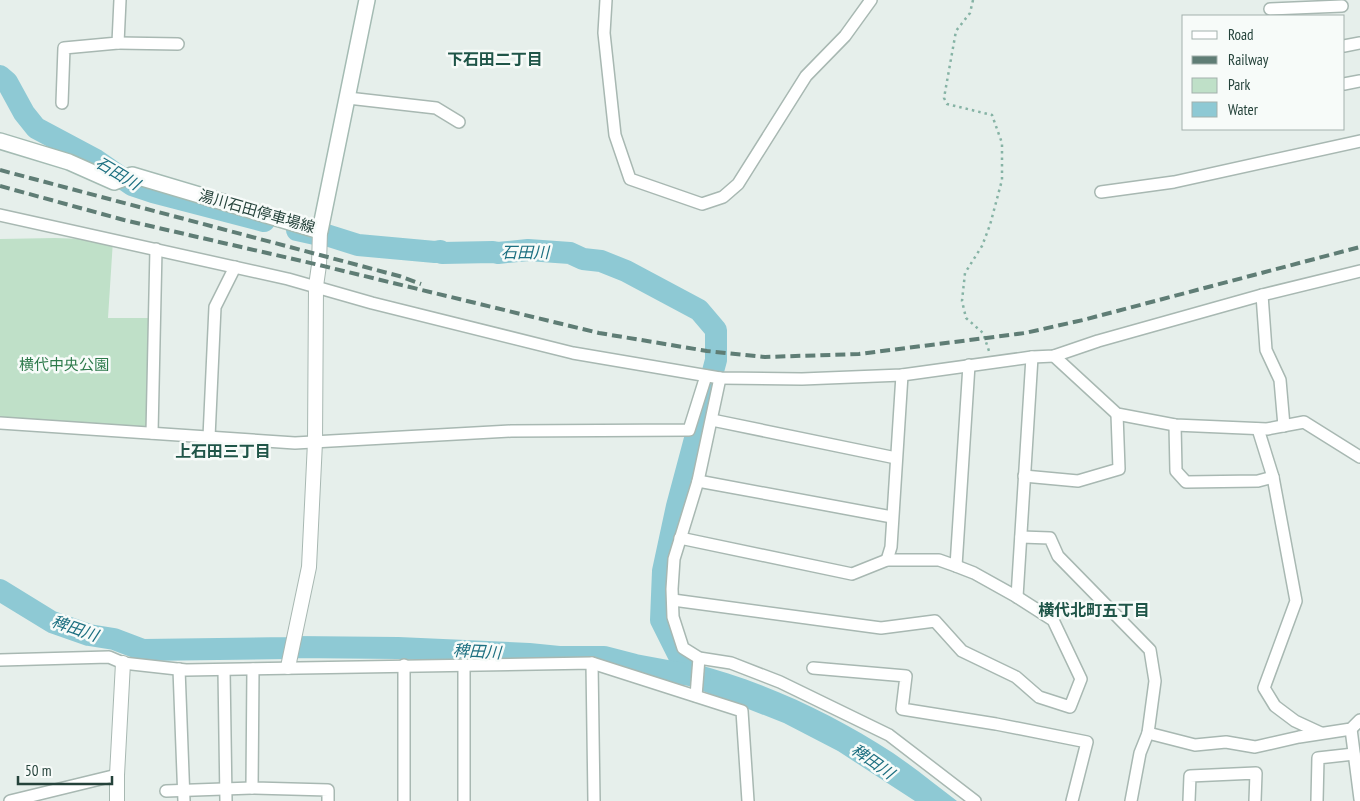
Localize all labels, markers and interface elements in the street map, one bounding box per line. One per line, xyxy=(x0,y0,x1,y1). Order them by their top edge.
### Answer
legend xyxy=(1182,15,1345,130)
text: Road xyxy=(1228,25,1254,44)
district label: 下石田二丁目 xyxy=(447,49,543,69)
text: Railway xyxy=(1228,50,1269,69)
text: Park xyxy=(1228,75,1250,94)
text: Water xyxy=(1228,100,1259,119)
water label: 石田川 xyxy=(92,152,145,195)
street label: 湯川石田停車場線 xyxy=(197,185,317,237)
water label: 石田川 xyxy=(501,242,551,262)
park label: 横代中央公園 xyxy=(19,355,109,374)
district label: 上石田三丁目 xyxy=(175,441,271,461)
district label: 横代北町五丁目 xyxy=(1038,600,1150,620)
water label: 稗田川 xyxy=(49,611,103,646)
water label: 稗田川 xyxy=(453,640,503,662)
water label: 稗田川 xyxy=(848,739,900,784)
scale bar xyxy=(18,754,111,786)
text: 50 m xyxy=(25,761,51,780)

